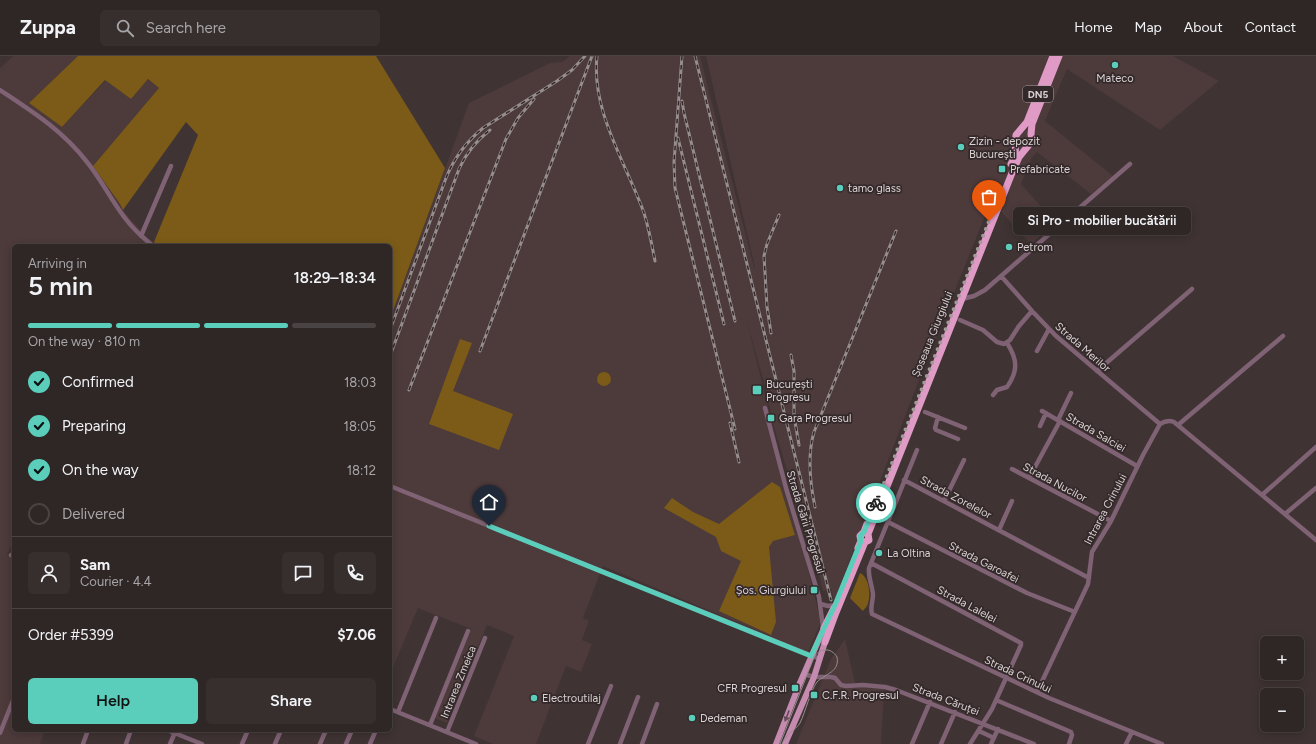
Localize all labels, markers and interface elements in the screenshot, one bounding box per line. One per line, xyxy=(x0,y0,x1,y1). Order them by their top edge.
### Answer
search box xyxy=(100,10,380,46)
text: Zuppa xyxy=(20,16,76,39)
icon: search xyxy=(114,17,136,39)
text: Search here xyxy=(146,19,226,37)
text: Home xyxy=(1074,19,1113,36)
text: Map xyxy=(1135,19,1162,36)
text: About xyxy=(1184,19,1223,36)
text: Contact xyxy=(1245,19,1296,36)
marker: Mateco xyxy=(1110,60,1120,70)
place label: Mateco xyxy=(1096,72,1134,85)
road number: DN5 xyxy=(1023,86,1053,102)
place label: Zizin - depozit București xyxy=(969,135,1040,161)
marker: Zizin - depozit București xyxy=(956,142,966,152)
place label: Prefabricate xyxy=(1010,163,1070,176)
marker: Prefabricate xyxy=(997,164,1007,174)
pin xyxy=(972,180,1006,221)
place label: tamo glass xyxy=(848,182,901,195)
marker: tamo glass xyxy=(835,183,845,193)
icon: bag xyxy=(978,186,1000,208)
callout: Si Pro - mobilier bucătării xyxy=(1013,207,1191,235)
text: Si Pro - mobilier bucătării xyxy=(1028,213,1176,228)
place label: Petrom xyxy=(1017,241,1053,254)
marker: Petrom xyxy=(1004,242,1014,252)
text: Arriving in xyxy=(28,256,87,271)
text: 18:29–18:34 xyxy=(293,269,376,287)
text: 5 min xyxy=(28,270,93,302)
street label: Șoseaua Giurgiului xyxy=(909,289,956,379)
street label: Strada Merilor xyxy=(1052,320,1113,375)
text: On the way · 810 m xyxy=(28,334,140,349)
icon: check xyxy=(28,371,50,393)
text: Confirmed xyxy=(62,373,134,391)
text: 18:03 xyxy=(344,375,376,390)
place label: București Progresu xyxy=(766,378,813,404)
marker: București Progresu xyxy=(751,384,763,396)
street label: Strada Salciei xyxy=(1064,410,1128,455)
place label: Gara Progresul xyxy=(779,412,851,425)
marker: Gara Progresul xyxy=(766,413,776,423)
icon: check xyxy=(28,415,50,437)
text: Preparing xyxy=(62,417,126,435)
text: 18:05 xyxy=(344,419,376,434)
icon: check xyxy=(28,459,50,481)
street label: Strada Nucilor xyxy=(1021,460,1089,505)
text: On the way xyxy=(62,461,139,479)
text: 18:12 xyxy=(347,463,376,478)
street label: Strada Gării Progresul xyxy=(784,469,827,575)
street label: Intrarea Crinului xyxy=(1081,472,1130,547)
street label: Strada Zorelelor xyxy=(918,473,994,522)
courier xyxy=(856,483,896,523)
pin xyxy=(472,485,506,526)
icon: home xyxy=(478,491,500,513)
icon: bike xyxy=(865,492,887,514)
text: Delivered xyxy=(62,505,125,523)
street label: Strada Garoafei xyxy=(946,539,1021,586)
place label: La Oltina xyxy=(887,547,930,560)
marker: La Oltina xyxy=(874,548,884,558)
button: person xyxy=(28,552,70,594)
button: chat xyxy=(282,552,324,594)
button: phone xyxy=(334,552,376,594)
text: Sam xyxy=(80,556,110,574)
text: Courier · 4.4 xyxy=(80,574,152,589)
street label: Strada Lalelei xyxy=(935,583,999,626)
place label: Șos. Giurgiului xyxy=(736,584,806,597)
marker: Șos. Giurgiului xyxy=(809,585,819,595)
text: Order #5399 xyxy=(28,626,114,644)
text: $7.06 xyxy=(337,626,376,644)
map controls xyxy=(1260,636,1304,732)
button: + xyxy=(1260,636,1304,680)
street label: Intrarea Zmeica xyxy=(438,644,479,720)
street label: Strada Crinului xyxy=(982,653,1053,696)
button: Help xyxy=(28,678,198,724)
button: Share xyxy=(206,678,376,724)
street label: Strada Căruței xyxy=(910,681,981,718)
place label: CFR Progresul xyxy=(717,682,787,695)
marker: CFR Progresul xyxy=(790,683,800,693)
button: − xyxy=(1260,688,1304,732)
place label: C.F.R. Progresul xyxy=(822,689,899,702)
marker: C.F.R. Progresul xyxy=(809,690,819,700)
place label: Electroutilaj xyxy=(542,692,601,705)
marker: Electroutilaj xyxy=(529,693,539,703)
one-way arrow xyxy=(783,711,789,723)
place label: Dedeman xyxy=(700,712,747,725)
marker: Dedeman xyxy=(687,713,697,723)

